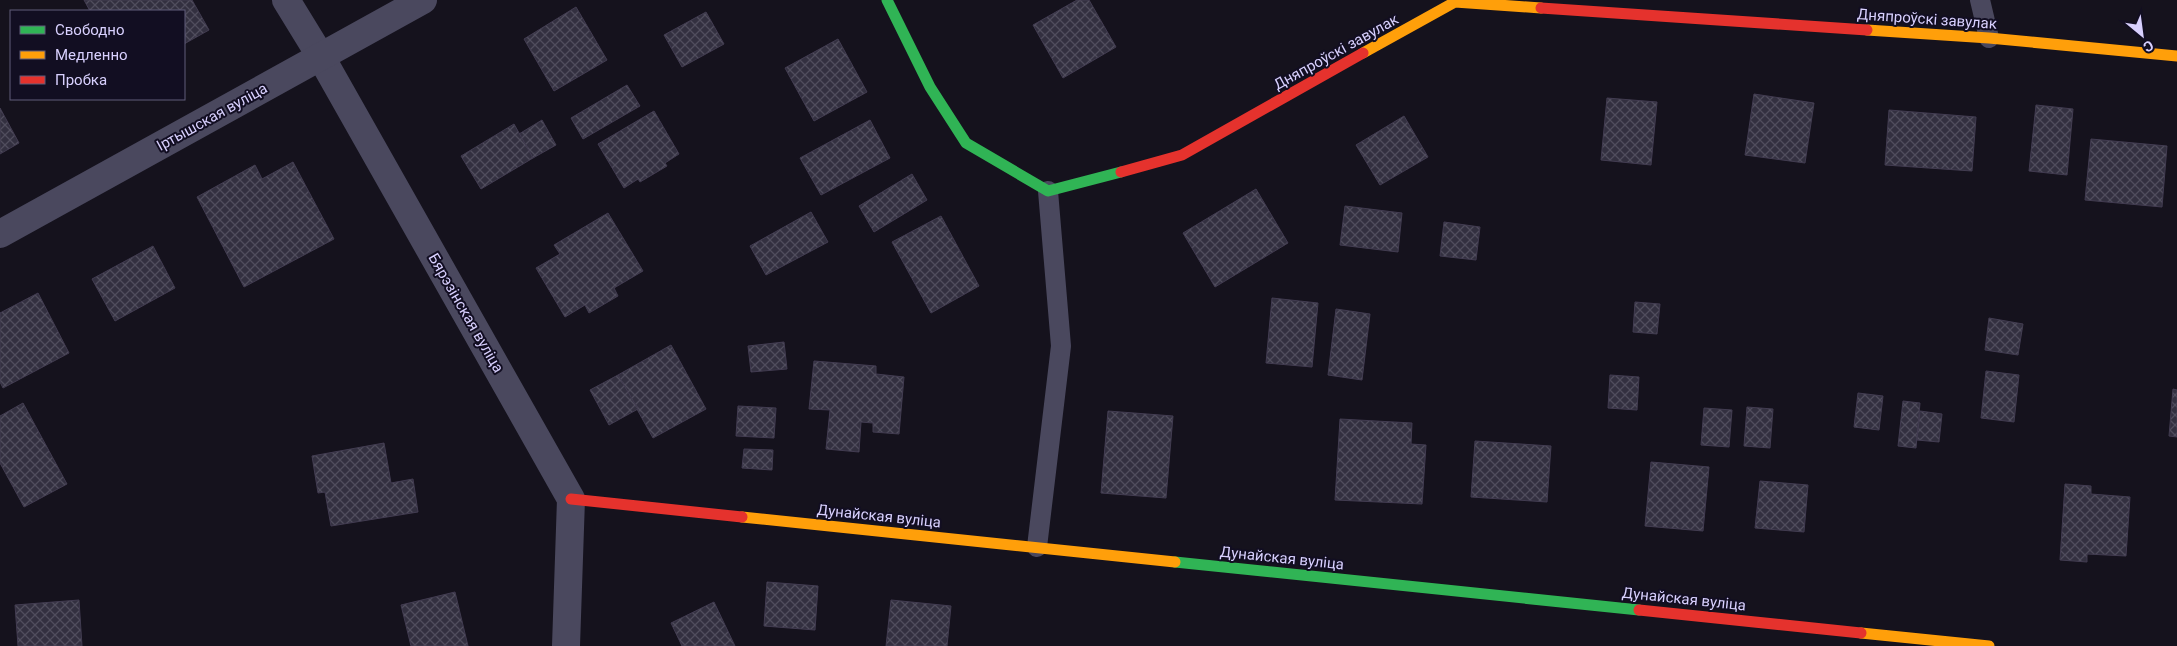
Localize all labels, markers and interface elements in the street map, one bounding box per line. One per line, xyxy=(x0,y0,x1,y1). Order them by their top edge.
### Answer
street label: Дняпроўскі завулак xyxy=(1857,5,1997,33)
legend xyxy=(10,10,185,100)
street label: Дняпроўскі завулак xyxy=(1270,10,1402,94)
north arrow xyxy=(2117,10,2167,60)
text: Свободно xyxy=(55,21,124,39)
text: С xyxy=(2140,37,2156,56)
text: Медленно xyxy=(55,46,128,64)
text: Пробка xyxy=(55,71,107,89)
street label: Іртышская вуліца xyxy=(154,79,270,155)
street label: Бярэзінская вуліца xyxy=(424,250,508,376)
street label: Дунайская вуліца xyxy=(816,501,942,531)
street label: Дунайская вуліца xyxy=(1219,543,1345,573)
street label: Дунайская вуліца xyxy=(1621,584,1747,614)

